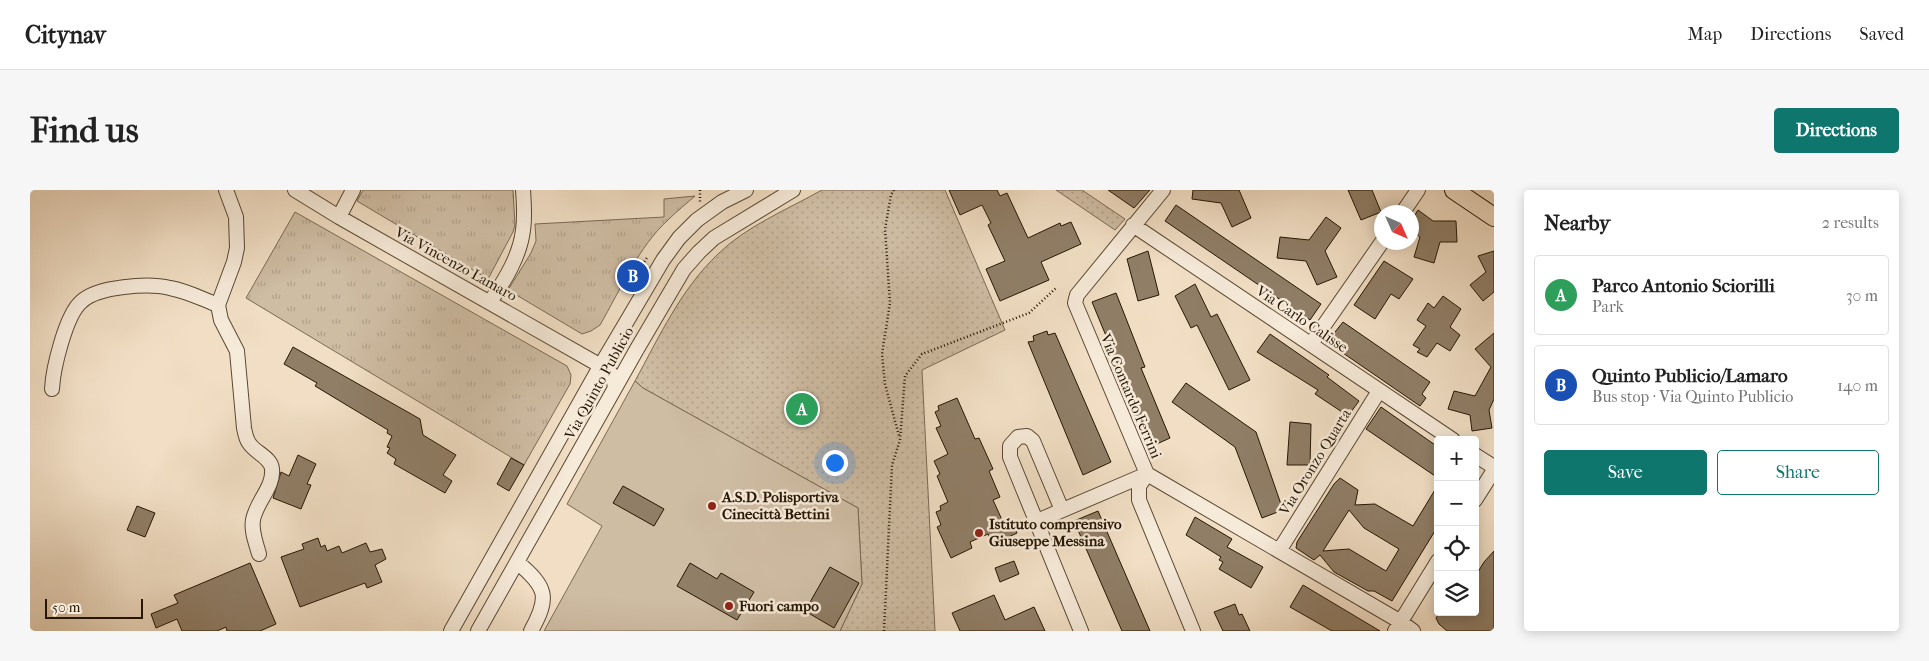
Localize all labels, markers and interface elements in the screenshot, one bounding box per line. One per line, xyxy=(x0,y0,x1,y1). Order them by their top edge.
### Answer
text: Citynav xyxy=(25,21,106,49)
text: Map xyxy=(1688,24,1722,45)
text: Directions xyxy=(1750,24,1831,45)
text: Saved xyxy=(1859,24,1904,45)
button: Directions xyxy=(1774,108,1899,153)
text: Find us xyxy=(30,110,139,151)
north arrow xyxy=(1374,205,1419,250)
text: Nearby xyxy=(1544,211,1610,235)
text: 2 results xyxy=(1822,213,1879,232)
street label: Via Vincenzo Lamaro xyxy=(391,223,520,305)
pin: B xyxy=(617,257,649,295)
text: Parco Antonio Sciorilli xyxy=(1592,275,1775,297)
street label: Via Carlo Calisse xyxy=(1252,281,1352,357)
text: A xyxy=(1556,286,1566,305)
text: 30 m xyxy=(1846,286,1878,305)
text: Park xyxy=(1592,297,1624,316)
street label: Via Quinto Publicio xyxy=(560,323,638,443)
street label: Via Contardo Ferrini xyxy=(1096,330,1166,462)
text: Quinto Publicio/Lamaro xyxy=(1592,365,1788,387)
text: B xyxy=(1556,376,1566,395)
text: 140 m xyxy=(1837,376,1878,395)
text: Bus stop · Via Quinto Publicio xyxy=(1592,387,1793,406)
pin: A xyxy=(786,390,818,428)
street label: Via Oronzo Quarta xyxy=(1275,405,1355,519)
map controls xyxy=(1434,436,1479,616)
button: + xyxy=(1434,436,1479,481)
your location xyxy=(822,450,848,476)
button: Save xyxy=(1544,450,1707,495)
button: Share xyxy=(1717,450,1879,495)
button: − xyxy=(1434,481,1479,526)
place label: A.S.D. Polisportiva Cinecittà Bettini xyxy=(721,488,840,523)
marker: A.S.D. Polisportiva Cinecittà Bettini xyxy=(706,500,718,512)
place label: Istituto comprensivo Giuseppe Messina xyxy=(989,515,1122,550)
button: locate xyxy=(1434,526,1479,571)
marker: Istituto comprensivo Giuseppe Messina xyxy=(973,527,985,539)
button: layers xyxy=(1434,571,1479,616)
scale bar xyxy=(45,596,142,619)
place label: Fuori campo xyxy=(738,597,819,615)
text: 50 m xyxy=(52,599,80,616)
marker: Fuori campo xyxy=(723,600,735,612)

